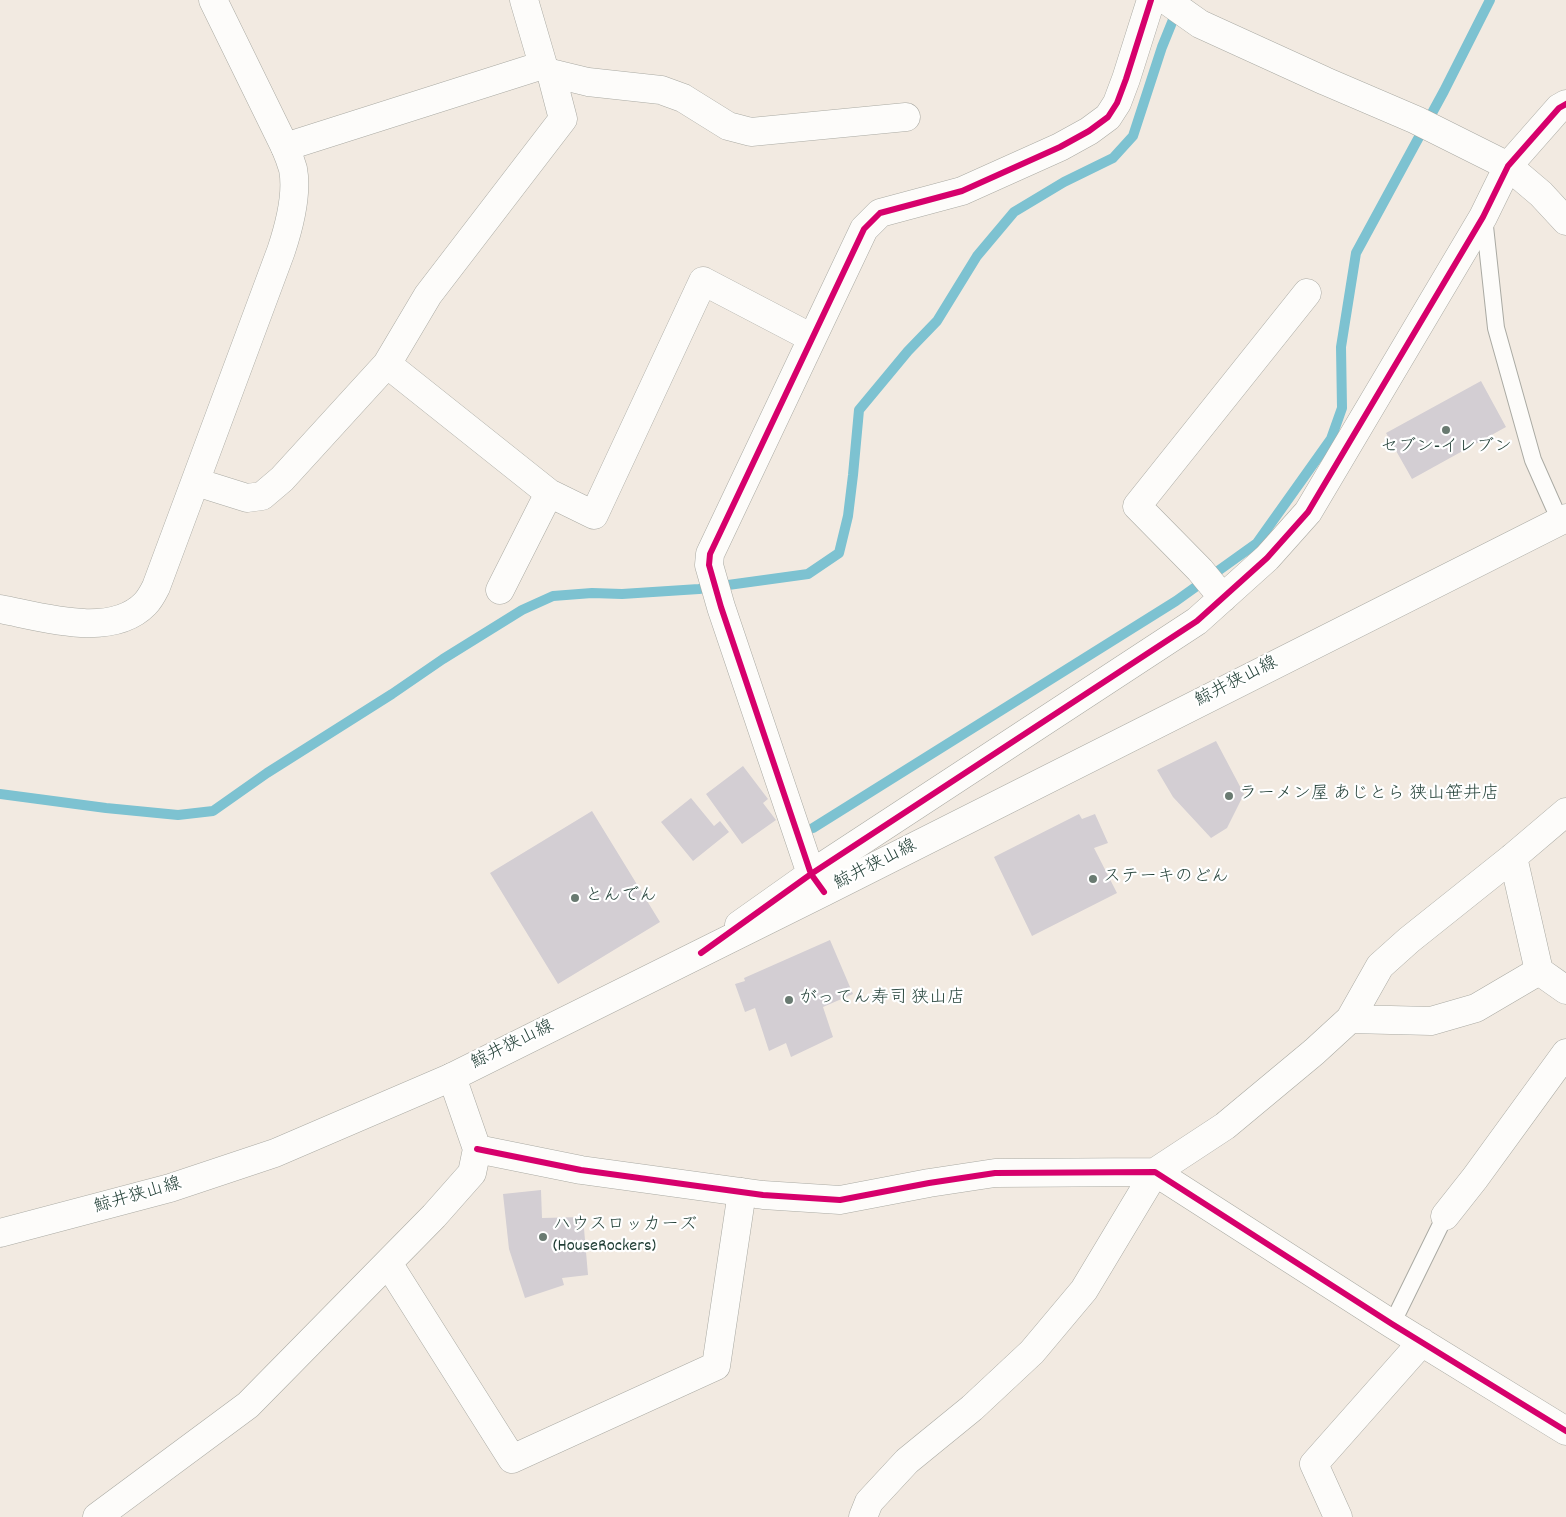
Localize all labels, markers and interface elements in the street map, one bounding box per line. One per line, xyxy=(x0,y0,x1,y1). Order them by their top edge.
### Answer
marker: セブン-イレブン xyxy=(1440,424,1452,436)
place label: セブン-イレブン xyxy=(1380,438,1512,460)
street label: 鯨井狭山線 xyxy=(1192,653,1282,713)
place label: ラーメン屋 あじとら 狭山笹井店 xyxy=(1239,785,1499,807)
marker: ラーメン屋 あじとら 狭山笹井店 xyxy=(1223,790,1235,802)
street label: 鯨井狭山線 xyxy=(831,836,921,896)
place label: ステーキのどん xyxy=(1103,868,1229,890)
marker: ステーキのどん xyxy=(1087,873,1099,885)
place label: とんでん xyxy=(585,887,657,909)
marker: とんでん xyxy=(569,892,581,904)
place label: がってん寿司 狭山店 xyxy=(799,989,965,1011)
marker: がってん寿司 狭山店 xyxy=(783,994,795,1006)
street label: 鯨井狭山線 xyxy=(468,1017,558,1075)
street label: 鯨井狭山線 xyxy=(92,1174,184,1220)
place label: ハウスロッカーズ (HouseRockers) xyxy=(553,1216,697,1258)
marker: ハウスロッカーズ (HouseRockers) xyxy=(537,1231,549,1243)

